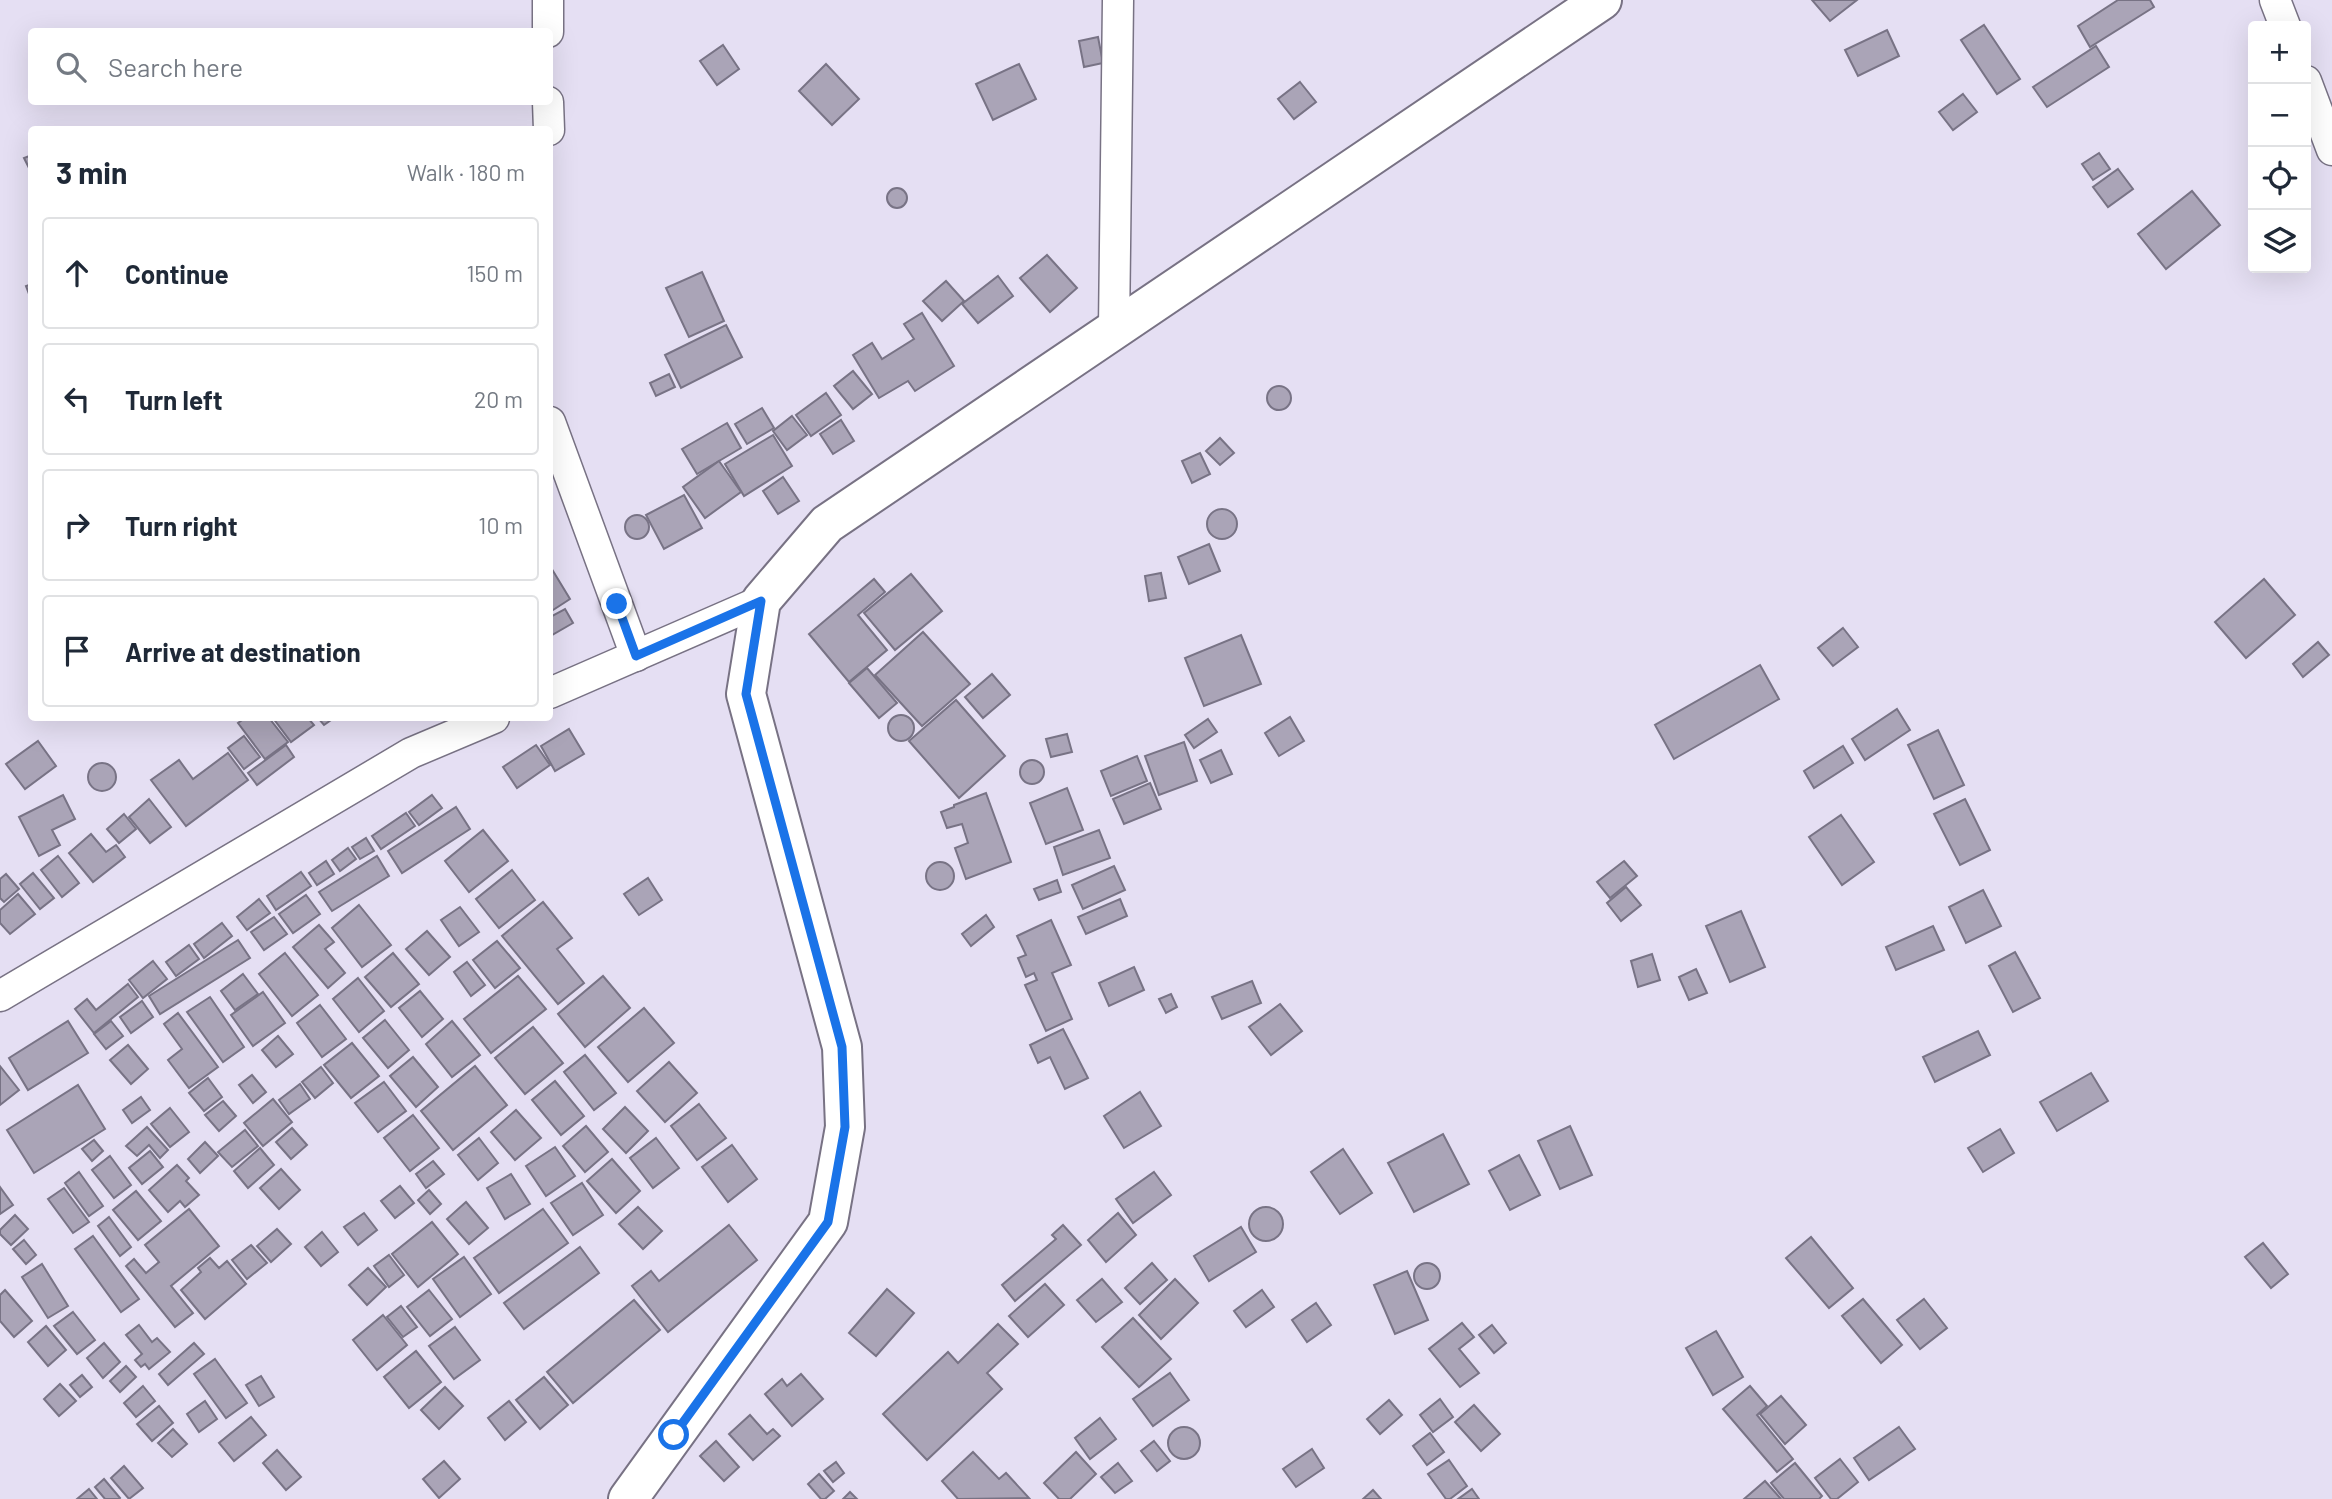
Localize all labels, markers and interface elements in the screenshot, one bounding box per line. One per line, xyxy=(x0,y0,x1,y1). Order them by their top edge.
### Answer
map controls xyxy=(2248,21,2311,273)
button: + xyxy=(2248,21,2311,84)
search box xyxy=(28,28,553,105)
icon: search xyxy=(52,48,90,86)
text: Search here xyxy=(108,51,243,82)
button: − xyxy=(2248,84,2311,147)
button: locate xyxy=(2248,147,2311,210)
text: 3 min xyxy=(56,154,127,190)
text: Walk · 180 m xyxy=(407,158,525,186)
button: layers xyxy=(2248,210,2311,273)
icon: ahead xyxy=(58,254,96,292)
text: Continue xyxy=(125,258,229,289)
text: 150 m xyxy=(467,259,523,287)
icon: left xyxy=(58,380,96,418)
text: Turn left xyxy=(125,384,223,415)
text: 20 m xyxy=(474,385,523,413)
icon: right xyxy=(58,506,96,544)
text: Turn right xyxy=(125,510,238,541)
text: 10 m xyxy=(478,511,523,539)
route end xyxy=(601,588,632,619)
icon: arrive xyxy=(58,632,96,670)
text: Arrive at destination xyxy=(125,636,361,667)
route start xyxy=(658,1419,689,1450)

